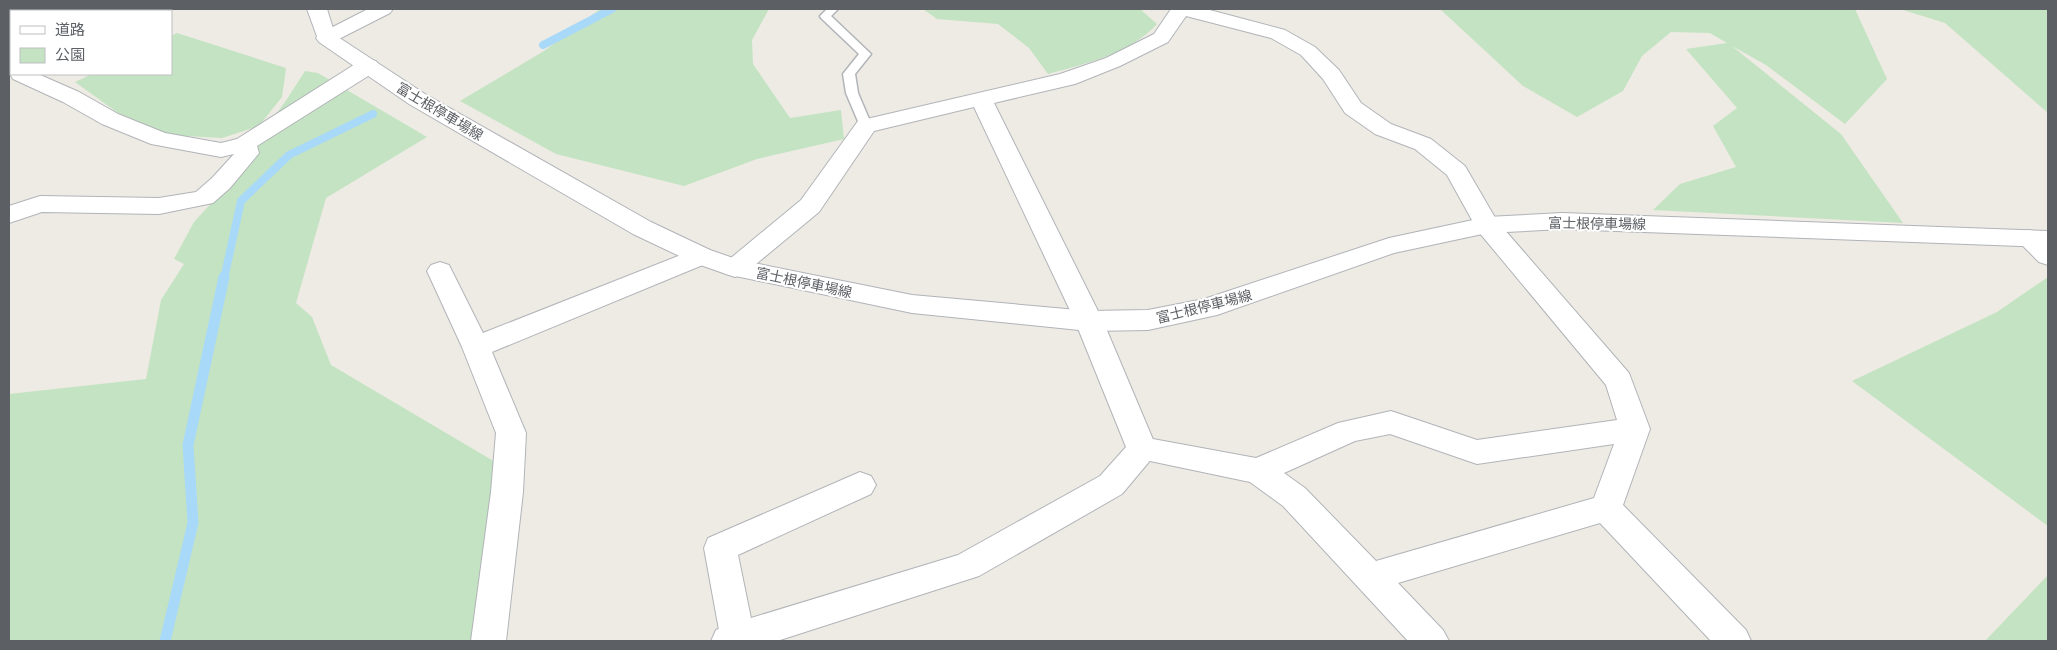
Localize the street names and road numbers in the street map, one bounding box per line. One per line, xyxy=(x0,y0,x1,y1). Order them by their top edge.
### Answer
street label: 富士根停車場線 xyxy=(393,78,487,144)
street label: 富士根停車場線 xyxy=(1548,213,1646,233)
street label: 富士根停車場線 xyxy=(754,263,854,301)
street label: 富士根停車場線 xyxy=(1154,285,1254,327)

